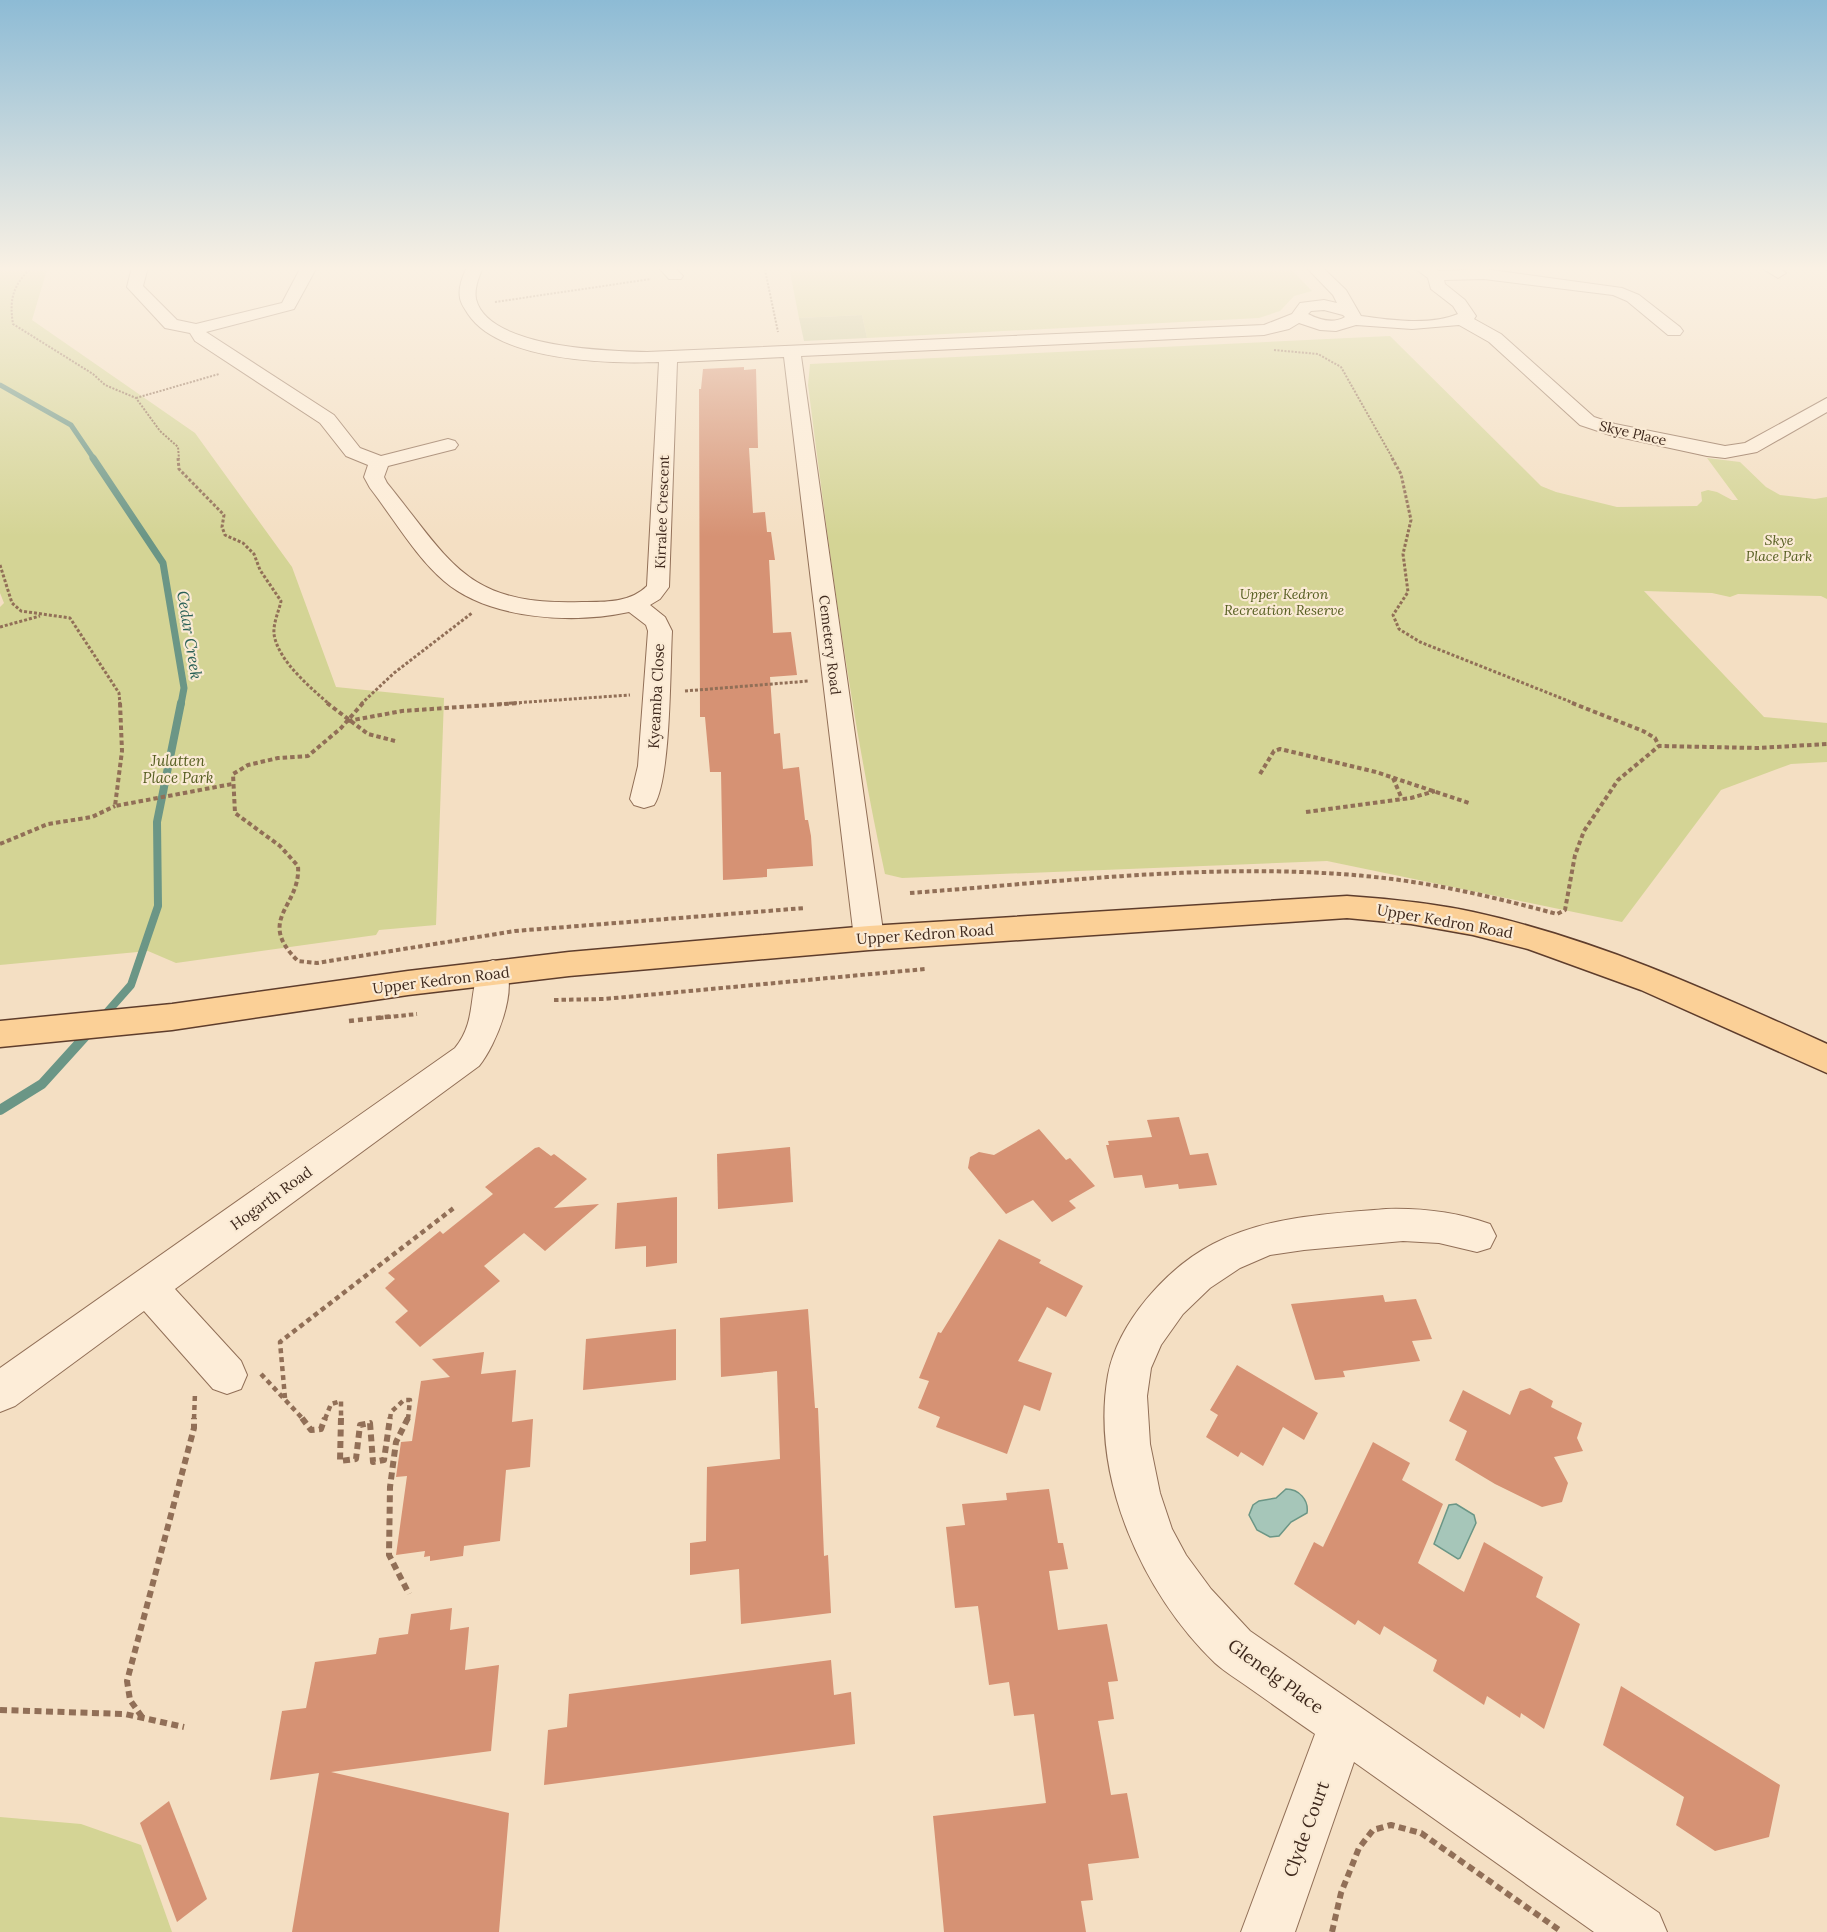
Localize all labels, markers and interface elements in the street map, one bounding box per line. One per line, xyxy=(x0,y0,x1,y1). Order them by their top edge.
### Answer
street label: Skye Place xyxy=(1598,417,1669,450)
street label: Kirralee Crescent xyxy=(651,454,673,569)
park label: Skye Place Park xyxy=(1746,531,1812,565)
park label: Upper Kedron Recreation Reserve xyxy=(1224,585,1344,619)
water label: Cedar Creek xyxy=(173,589,207,681)
street label: Cemetery Road xyxy=(815,594,845,696)
street label: Kyeamba Close xyxy=(644,643,668,749)
park label: Julatten Place Park xyxy=(142,751,214,787)
street label: Upper Kedron Road xyxy=(1375,900,1515,942)
street label: Upper Kedron Road xyxy=(856,920,994,948)
street label: Upper Kedron Road xyxy=(371,962,511,998)
street label: Hogarth Road xyxy=(226,1162,316,1234)
street label: Glenelg Place xyxy=(1224,1634,1329,1719)
street label: Clyde Court xyxy=(1278,1778,1334,1880)

